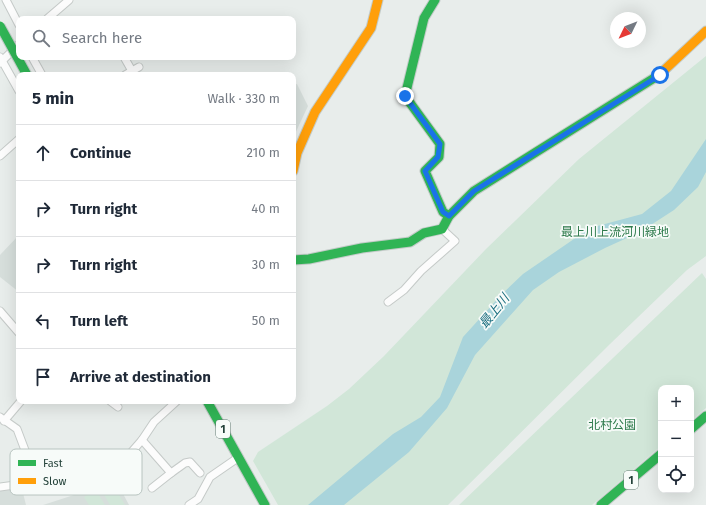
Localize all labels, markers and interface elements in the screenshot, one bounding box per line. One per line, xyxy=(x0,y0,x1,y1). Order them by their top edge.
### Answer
north arrow xyxy=(610,12,646,48)
search box xyxy=(16,16,296,60)
icon: search xyxy=(30,27,52,49)
text: Search here xyxy=(62,29,142,47)
route start xyxy=(651,66,669,84)
route end xyxy=(396,87,414,105)
text: 5 min xyxy=(32,88,74,109)
text: Walk · 330 m xyxy=(207,91,280,106)
icon: ahead xyxy=(32,142,54,164)
text: Continue xyxy=(70,144,131,162)
text: 210 m xyxy=(246,145,280,160)
icon: right xyxy=(32,198,54,220)
text: Turn right xyxy=(70,200,137,218)
text: 40 m xyxy=(251,201,280,216)
park label: 最上川上流河川緑地 xyxy=(561,225,669,239)
icon: right xyxy=(32,254,54,276)
text: Turn right xyxy=(70,256,137,274)
text: 30 m xyxy=(252,257,280,272)
water label: 最上川 xyxy=(476,290,513,331)
icon: left xyxy=(32,310,54,332)
text: Turn left xyxy=(70,312,128,330)
text: 50 m xyxy=(252,313,280,328)
icon: arrive xyxy=(32,366,54,388)
text: Arrive at destination xyxy=(70,368,211,386)
map controls xyxy=(658,385,694,493)
button: + xyxy=(658,385,694,421)
park label: 北村公園 xyxy=(588,418,636,432)
road number: 1 xyxy=(216,420,230,438)
button: − xyxy=(658,421,694,457)
legend xyxy=(10,449,142,495)
text: Fast xyxy=(43,457,63,470)
button: locate xyxy=(658,457,694,493)
road number: 1 xyxy=(624,471,638,489)
text: Slow xyxy=(43,475,67,488)

